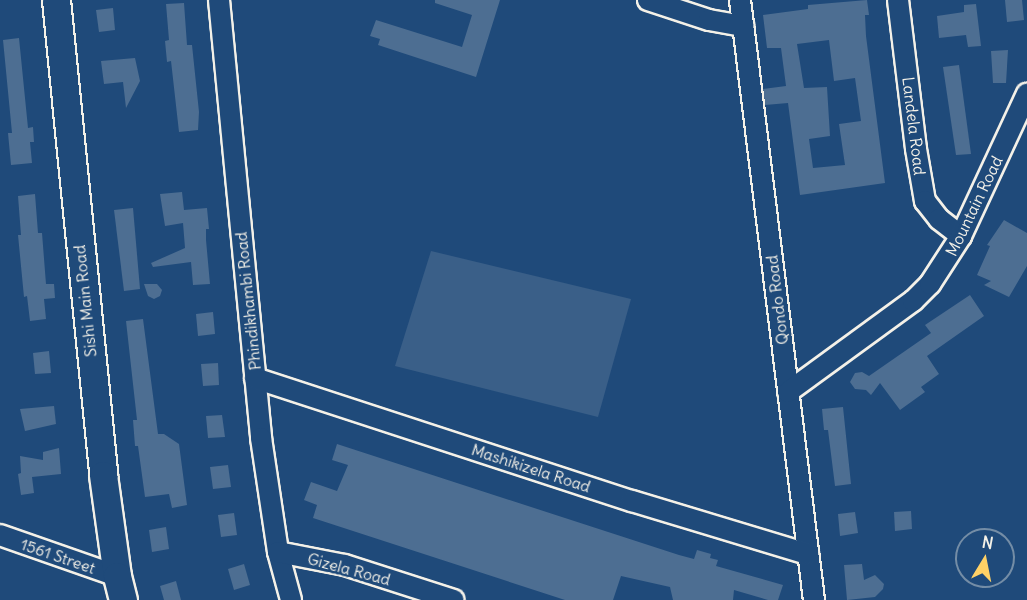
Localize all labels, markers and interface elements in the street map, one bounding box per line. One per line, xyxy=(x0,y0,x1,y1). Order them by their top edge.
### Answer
street label: Landela Road xyxy=(898,76,930,176)
street label: Mountain Road xyxy=(941,153,1007,259)
street label: Phindikhambi Road xyxy=(231,231,265,371)
street label: Sishi Main Road xyxy=(70,244,100,358)
street label: Qondo Road xyxy=(762,254,792,346)
street label: Mashikizela Road xyxy=(469,440,593,496)
north arrow xyxy=(955,528,1015,588)
text: N xyxy=(981,531,995,553)
street label: 1561 Street xyxy=(18,534,98,578)
street label: Gizela Road xyxy=(305,549,393,589)

